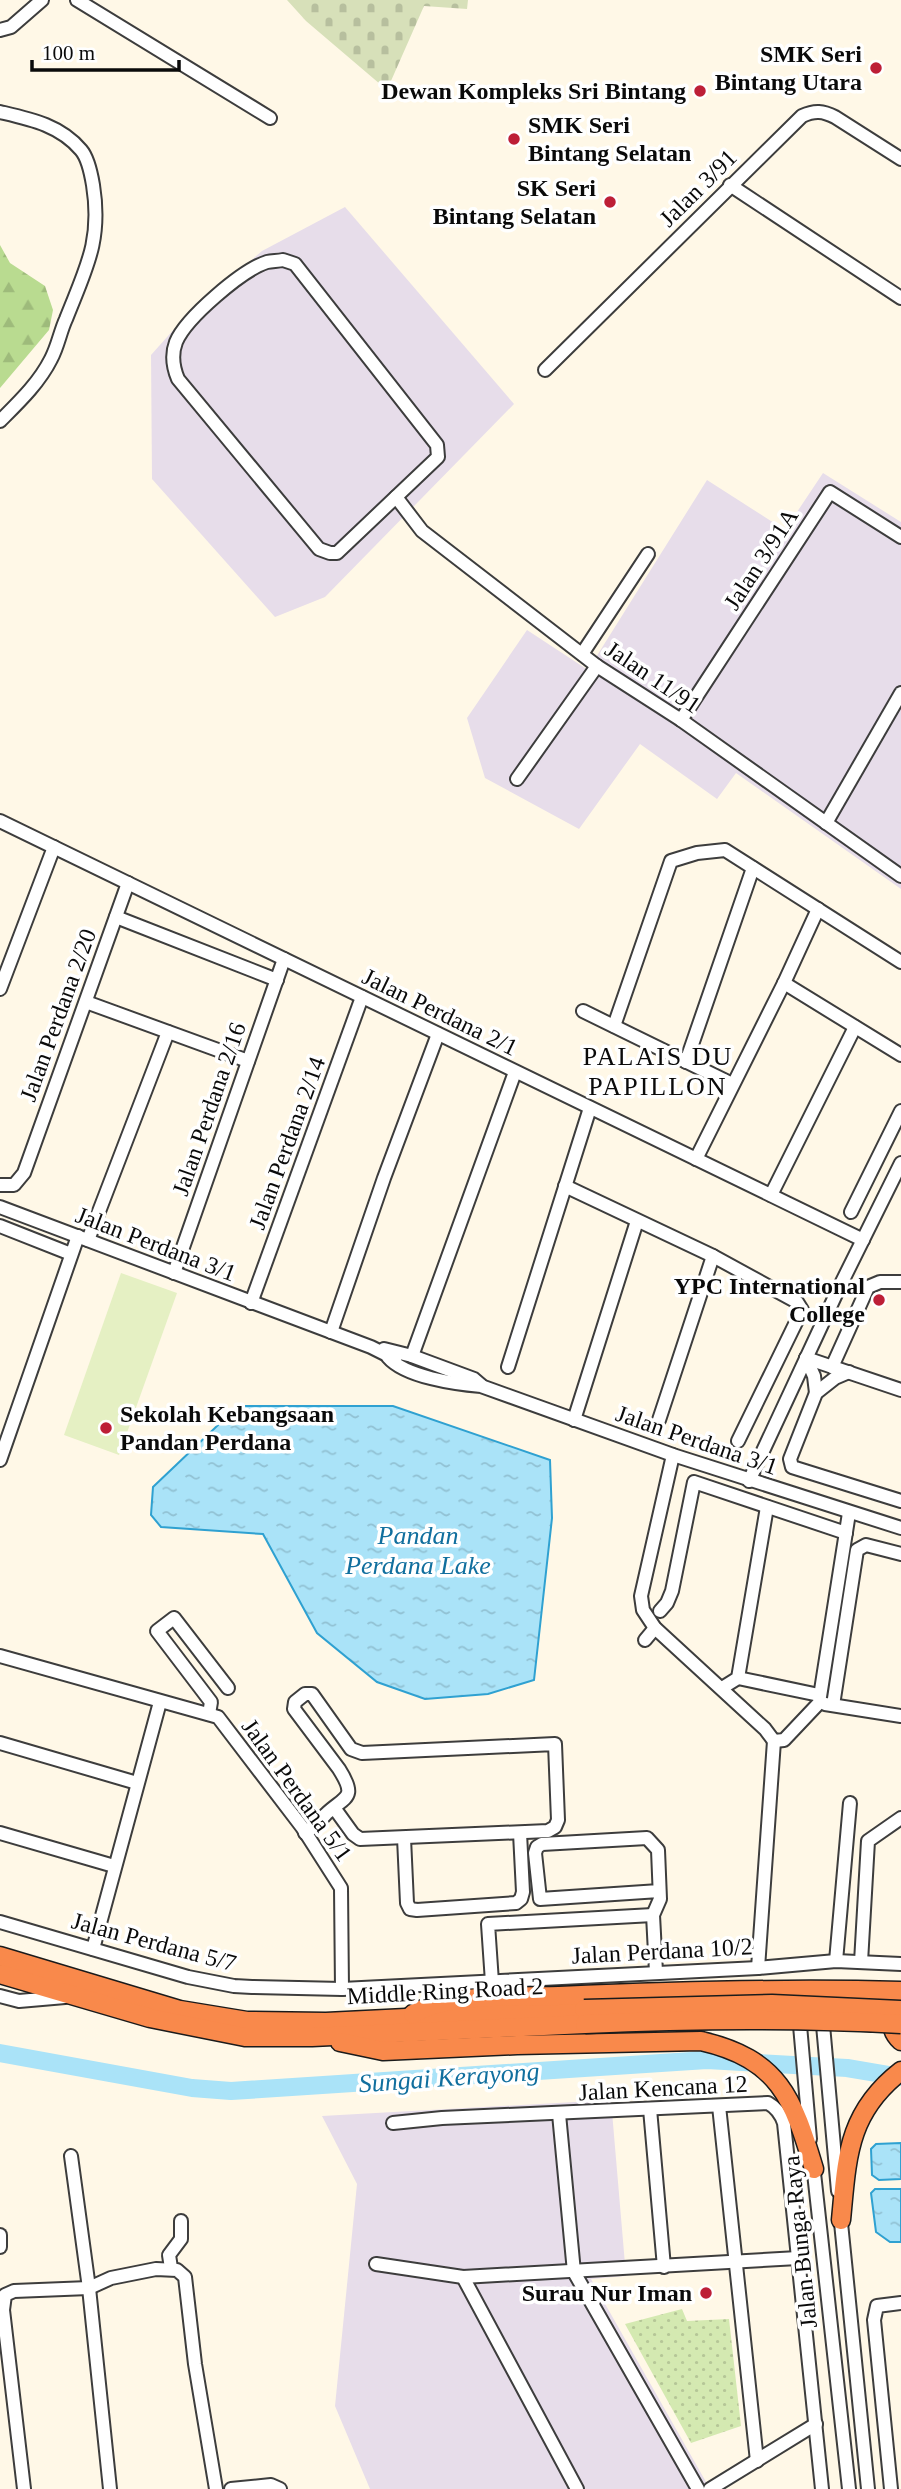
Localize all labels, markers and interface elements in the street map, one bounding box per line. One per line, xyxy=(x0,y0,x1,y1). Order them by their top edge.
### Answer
scale bar xyxy=(32,28,178,72)
text: 100 m xyxy=(42,41,95,65)
place label: SMK Seri Bintang Utara xyxy=(715,41,862,95)
marker: SMK Seri Bintang Utara xyxy=(868,60,884,76)
place label: Dewan Kompleks Sri Bintang xyxy=(381,78,686,104)
marker: Dewan Kompleks Sri Bintang xyxy=(692,83,708,99)
place label: SMK Seri Bintang Selatan xyxy=(528,112,691,166)
marker: SMK Seri Bintang Selatan xyxy=(506,131,522,147)
street label: Jalan 3/91 xyxy=(654,144,742,232)
place label: SK Seri Bintang Selatan xyxy=(433,175,596,229)
marker: SK Seri Bintang Selatan xyxy=(602,194,618,210)
street label: Jalan 3/91A xyxy=(719,503,804,614)
street label: Jalan 11/91 xyxy=(601,636,705,718)
street label: Jalan Perdana 2/20 xyxy=(15,925,101,1105)
street label: Jalan Perdana 2/1 xyxy=(358,963,522,1061)
street label: Jalan Perdana 2/16 xyxy=(167,1019,251,1199)
district label: PALAIS DU PAPILLON xyxy=(583,1042,733,1101)
street label: Jalan Perdana 2/14 xyxy=(244,1053,330,1233)
street label: Jalan Perdana 3/1 xyxy=(72,1202,240,1286)
place label: YPC International College xyxy=(674,1273,865,1327)
marker: YPC International College xyxy=(871,1292,887,1308)
street label: Jalan Perdana 3/1 xyxy=(613,1400,781,1480)
place label: Sekolah Kebangsaan Pandan Perdana xyxy=(120,1401,334,1455)
marker: Sekolah Kebangsaan Pandan Perdana xyxy=(98,1420,114,1436)
water label: Pandan Perdana Lake xyxy=(344,1521,491,1580)
street label: Jalan Perdana 5/1 xyxy=(237,1714,357,1866)
street label: Jalan Perdana 5/7 xyxy=(69,1908,239,1976)
street label: Jalan Perdana 10/2 xyxy=(571,1933,753,1969)
street label: Middle Ring Road 2 xyxy=(346,1973,544,2009)
water label: Sungai Kerayong xyxy=(358,2057,540,2098)
street label: Jalan Kencana 12 xyxy=(578,2071,748,2105)
street label: Jalan Bunga Raya xyxy=(778,2154,822,2330)
place label: Surau Nur Iman xyxy=(522,2280,692,2306)
marker: Surau Nur Iman xyxy=(698,2285,714,2301)

